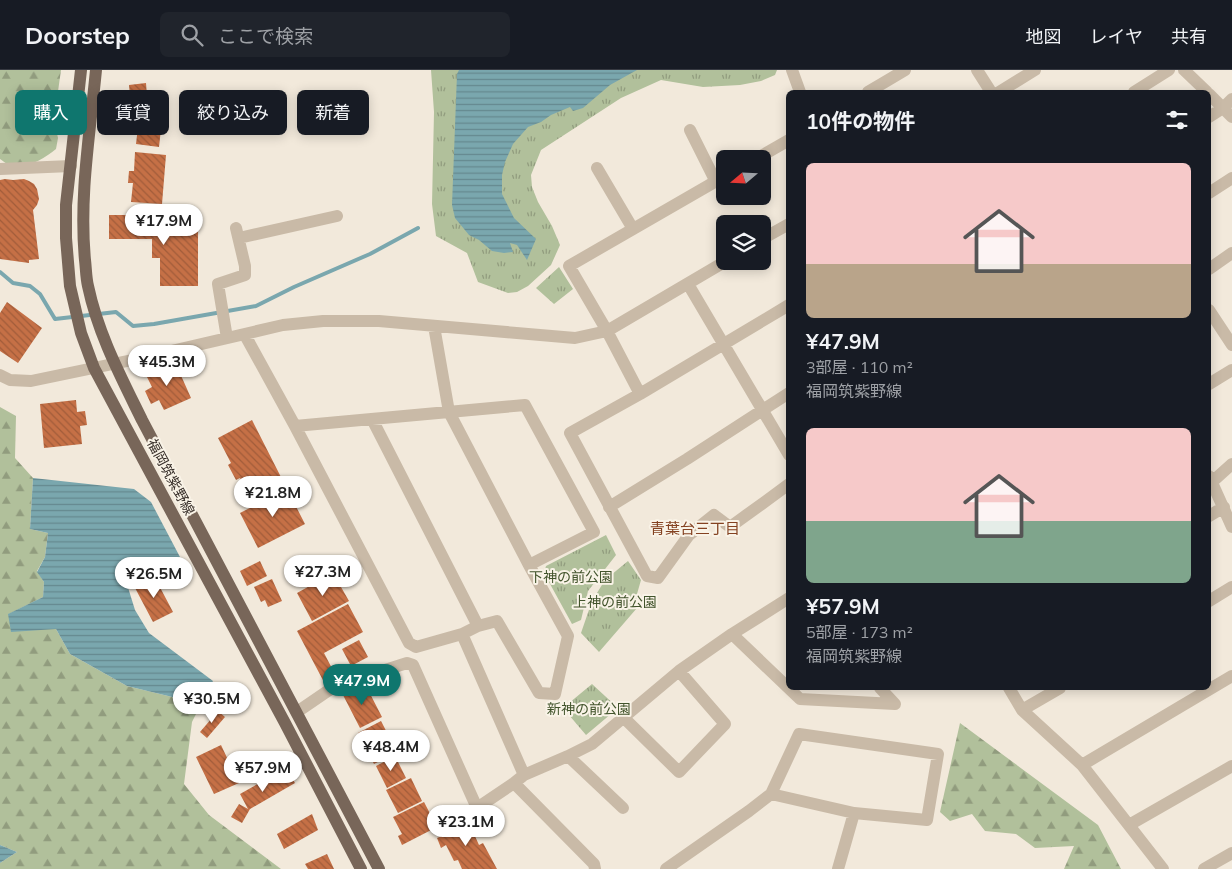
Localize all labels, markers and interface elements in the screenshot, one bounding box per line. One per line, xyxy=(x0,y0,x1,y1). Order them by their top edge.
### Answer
search box xyxy=(160,12,510,57)
text: Doorstep xyxy=(25,20,130,50)
icon: search xyxy=(178,21,206,49)
text: ここで検索 xyxy=(218,24,313,48)
text: 地図 xyxy=(1026,25,1062,48)
text: レイヤ xyxy=(1090,25,1143,48)
text: 共有 xyxy=(1171,25,1207,48)
chip: 購入 xyxy=(15,90,87,135)
chip: 賃貸 xyxy=(97,90,169,135)
chip: 絞り込み xyxy=(179,90,287,135)
chip: 新着 xyxy=(297,90,369,135)
icon: filters xyxy=(1163,106,1191,134)
text: 10件の物件 xyxy=(806,108,915,134)
north arrow xyxy=(716,150,771,205)
map controls xyxy=(716,150,771,270)
icon: home xyxy=(954,196,1044,286)
pin: ¥17.9M xyxy=(123,204,205,246)
text: ¥17.9M xyxy=(136,210,192,230)
button: layers xyxy=(716,215,771,270)
text: ¥47.9M xyxy=(806,328,880,354)
pin: ¥45.3M xyxy=(126,344,208,387)
text: ¥45.3M xyxy=(139,351,195,371)
text: 3部屋 · 110 m² xyxy=(806,357,913,377)
text: 福岡筑紫野線 xyxy=(806,381,902,401)
street label: 福岡筑紫野線 xyxy=(143,436,199,518)
icon: home xyxy=(954,461,1044,551)
pin: ¥21.8M xyxy=(232,476,314,518)
text: ¥21.8M xyxy=(245,482,301,502)
district label: 青葉台三丁目 xyxy=(650,519,740,538)
pin: ¥27.3M xyxy=(282,554,364,597)
pin: ¥26.5M xyxy=(113,556,195,599)
text: ¥27.3M xyxy=(295,561,351,581)
text: ¥26.5M xyxy=(126,563,182,583)
park label: 下神の前公園 xyxy=(529,568,613,586)
park label: 上神の前公園 xyxy=(573,593,657,611)
text: ¥57.9M xyxy=(806,593,880,619)
text: 5部屋 · 173 m² xyxy=(806,622,913,642)
text: 福岡筑紫野線 xyxy=(806,646,902,666)
pin: ¥47.9M xyxy=(321,664,403,706)
text: ¥47.9M xyxy=(334,670,390,690)
pin: ¥30.5M xyxy=(171,682,253,724)
text: ¥30.5M xyxy=(184,688,240,708)
park label: 新神の前公園 xyxy=(547,700,631,718)
pin: ¥48.4M xyxy=(350,730,432,772)
text: ¥48.4M xyxy=(363,736,419,756)
pin: ¥57.9M xyxy=(222,750,304,793)
text: ¥57.9M xyxy=(235,757,291,777)
pin: ¥23.1M xyxy=(425,804,507,847)
text: ¥23.1M xyxy=(438,811,494,831)

